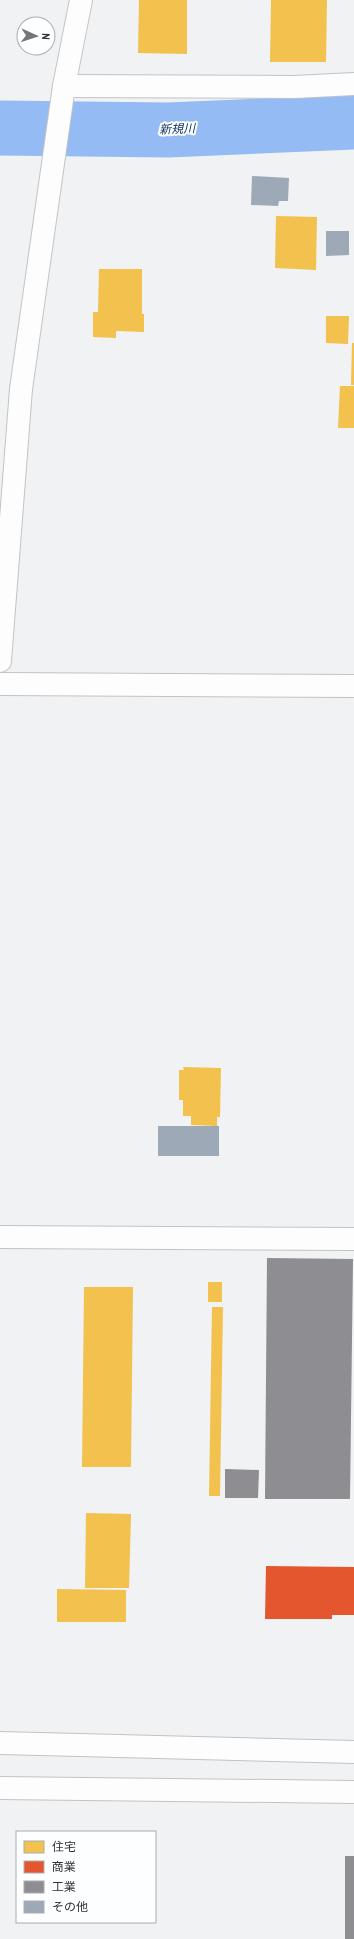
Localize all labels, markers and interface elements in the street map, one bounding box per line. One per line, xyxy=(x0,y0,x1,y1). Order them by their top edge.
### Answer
north arrow xyxy=(16,16,56,56)
text: N xyxy=(39,33,53,40)
water label: 新規川 xyxy=(159,120,197,138)
legend xyxy=(16,1831,156,1923)
text: 住宅 xyxy=(52,1839,76,1855)
text: 商業 xyxy=(52,1859,76,1875)
text: 工業 xyxy=(52,1879,76,1895)
text: その他 xyxy=(52,1899,88,1915)

